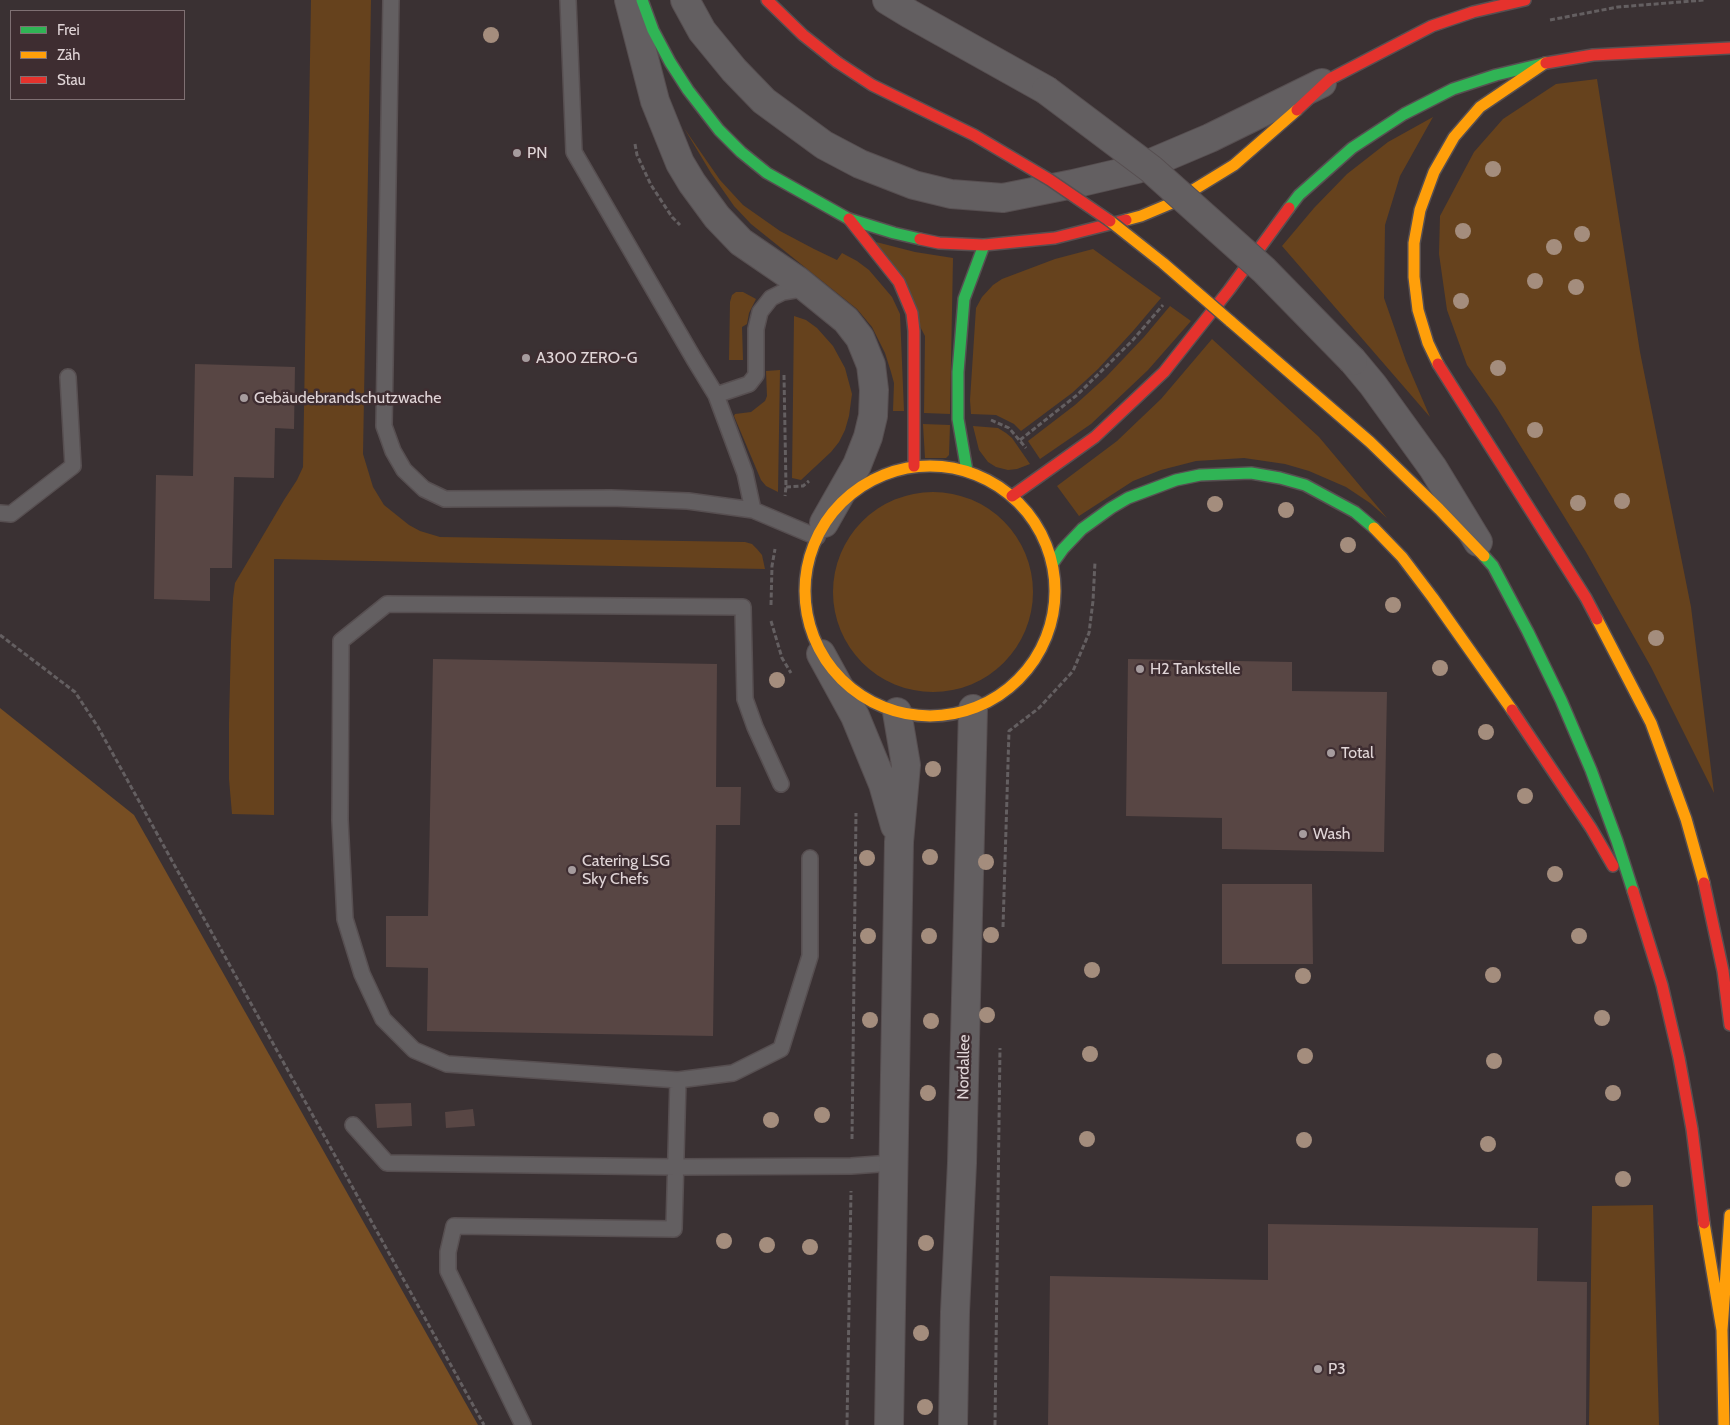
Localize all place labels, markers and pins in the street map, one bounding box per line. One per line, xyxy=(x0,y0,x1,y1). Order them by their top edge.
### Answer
place label: PN xyxy=(527,143,547,163)
marker: PN xyxy=(511,147,523,159)
place label: A300 ZERO-G xyxy=(536,348,638,368)
marker: A300 ZERO-G xyxy=(520,352,532,364)
place label: Gebäudebrandschutzwache xyxy=(254,388,441,408)
marker: Gebäudebrandschutzwache xyxy=(238,392,250,404)
place label: H2 Tankstelle xyxy=(1150,659,1240,679)
marker: H2 Tankstelle xyxy=(1134,663,1146,675)
place label: Total xyxy=(1341,743,1374,763)
marker: Total xyxy=(1325,747,1337,759)
place label: Wash xyxy=(1313,824,1350,844)
marker: Wash xyxy=(1297,828,1309,840)
place label: Catering LSG Sky Chefs xyxy=(582,851,670,889)
marker: Catering LSG Sky Chefs xyxy=(566,864,578,876)
place label: P3 xyxy=(1328,1359,1346,1379)
marker: P3 xyxy=(1312,1363,1324,1375)

